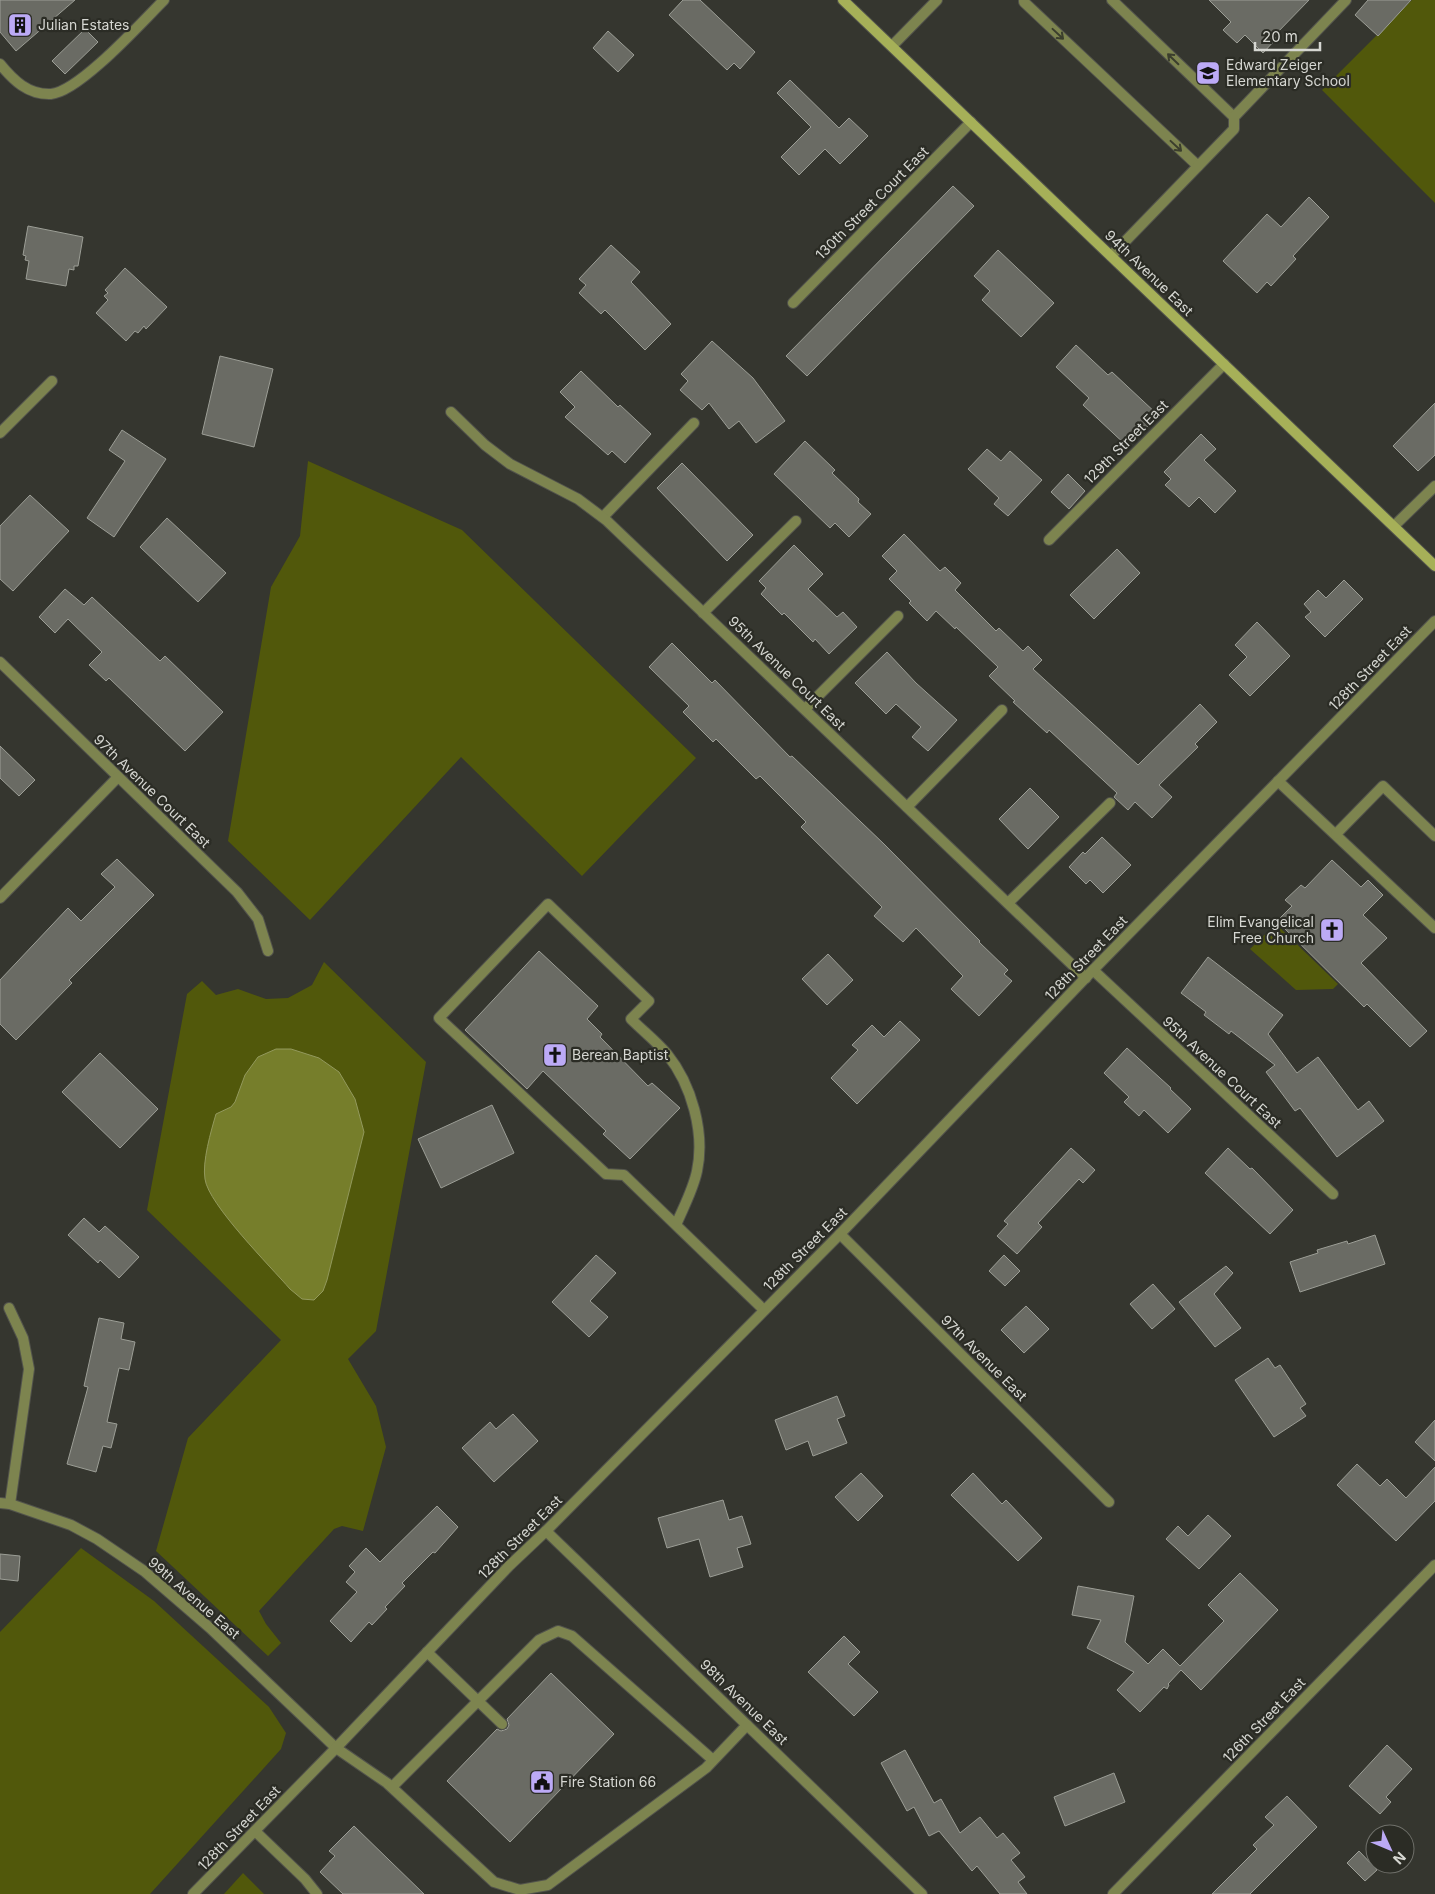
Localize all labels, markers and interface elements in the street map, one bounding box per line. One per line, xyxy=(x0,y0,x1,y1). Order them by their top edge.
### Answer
building icon: Julian Estates xyxy=(7,12,33,38)
place label: Julian Estates xyxy=(38,16,129,33)
scale bar xyxy=(1255,20,1320,52)
text: 20 m xyxy=(1262,27,1298,46)
one-way arrow xyxy=(1051,28,1064,40)
one-way arrow xyxy=(1167,53,1180,65)
place label: Edward Zeiger Elementary School xyxy=(1226,56,1350,89)
school or university icon: Edward Zeiger Elementary School xyxy=(1195,60,1221,86)
one-way arrow xyxy=(1170,140,1182,152)
street label: 130th Street Court East xyxy=(812,142,932,263)
street label: 94th Avenue East xyxy=(1102,226,1197,319)
street label: 129th Street East xyxy=(1080,396,1171,487)
street label: 95th Avenue Court East xyxy=(725,612,850,733)
street label: 128th Street East xyxy=(1325,621,1415,714)
street label: 97th Avenue Court East xyxy=(91,731,214,851)
street label: 128th Street East xyxy=(1041,911,1131,1004)
place label: Elim Evangelical Free Church xyxy=(1207,913,1314,946)
church icon: Elim Evangelical Free Church xyxy=(1319,917,1345,943)
street label: 95th Avenue Court East xyxy=(1159,1012,1286,1131)
church icon: Berean Baptist xyxy=(542,1042,568,1068)
place label: Berean Baptist xyxy=(572,1046,669,1063)
street label: 128th Street East xyxy=(759,1203,850,1294)
street label: 97th Avenue East xyxy=(938,1311,1031,1404)
street label: 128th Street East xyxy=(474,1491,565,1582)
street label: 99th Avenue East xyxy=(145,1553,244,1642)
street label: 98th Avenue East xyxy=(697,1655,792,1748)
street label: 126th Street East xyxy=(1219,1673,1309,1766)
public building icon: Fire Station 66 xyxy=(529,1769,555,1795)
place label: Fire Station 66 xyxy=(560,1773,656,1790)
street label: 128th Street East xyxy=(194,1781,284,1874)
north arrow xyxy=(1365,1824,1415,1874)
text: N xyxy=(1390,1849,1410,1868)

